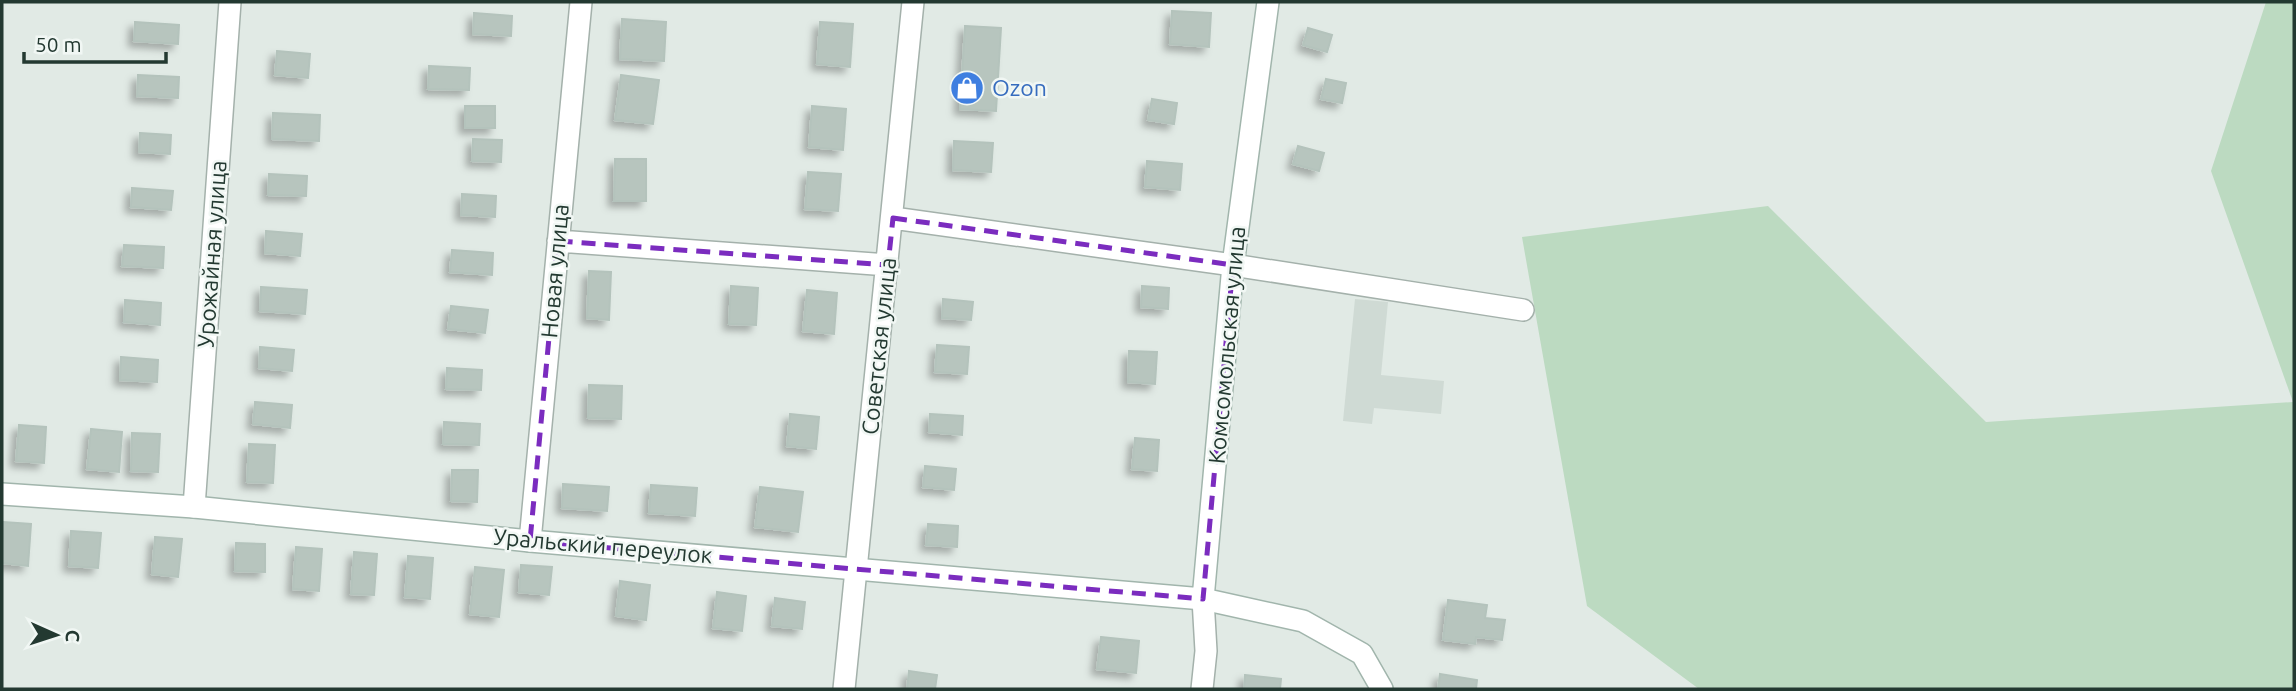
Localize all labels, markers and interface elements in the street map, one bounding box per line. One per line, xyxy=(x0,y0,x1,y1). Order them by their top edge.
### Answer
scale bar xyxy=(24,21,166,65)
text: 50 m xyxy=(35,32,82,56)
shop icon: Ozon xyxy=(948,69,986,107)
place label: Ozon xyxy=(992,75,1047,100)
street label: Урожайная улица xyxy=(192,159,231,348)
street label: Новая улица xyxy=(536,203,573,339)
street label: Комсомольская улица xyxy=(1204,225,1249,465)
street label: Советская улица xyxy=(857,256,900,436)
street label: Уральский переулок xyxy=(492,523,714,568)
north arrow xyxy=(21,600,91,670)
text: С xyxy=(62,629,84,643)

